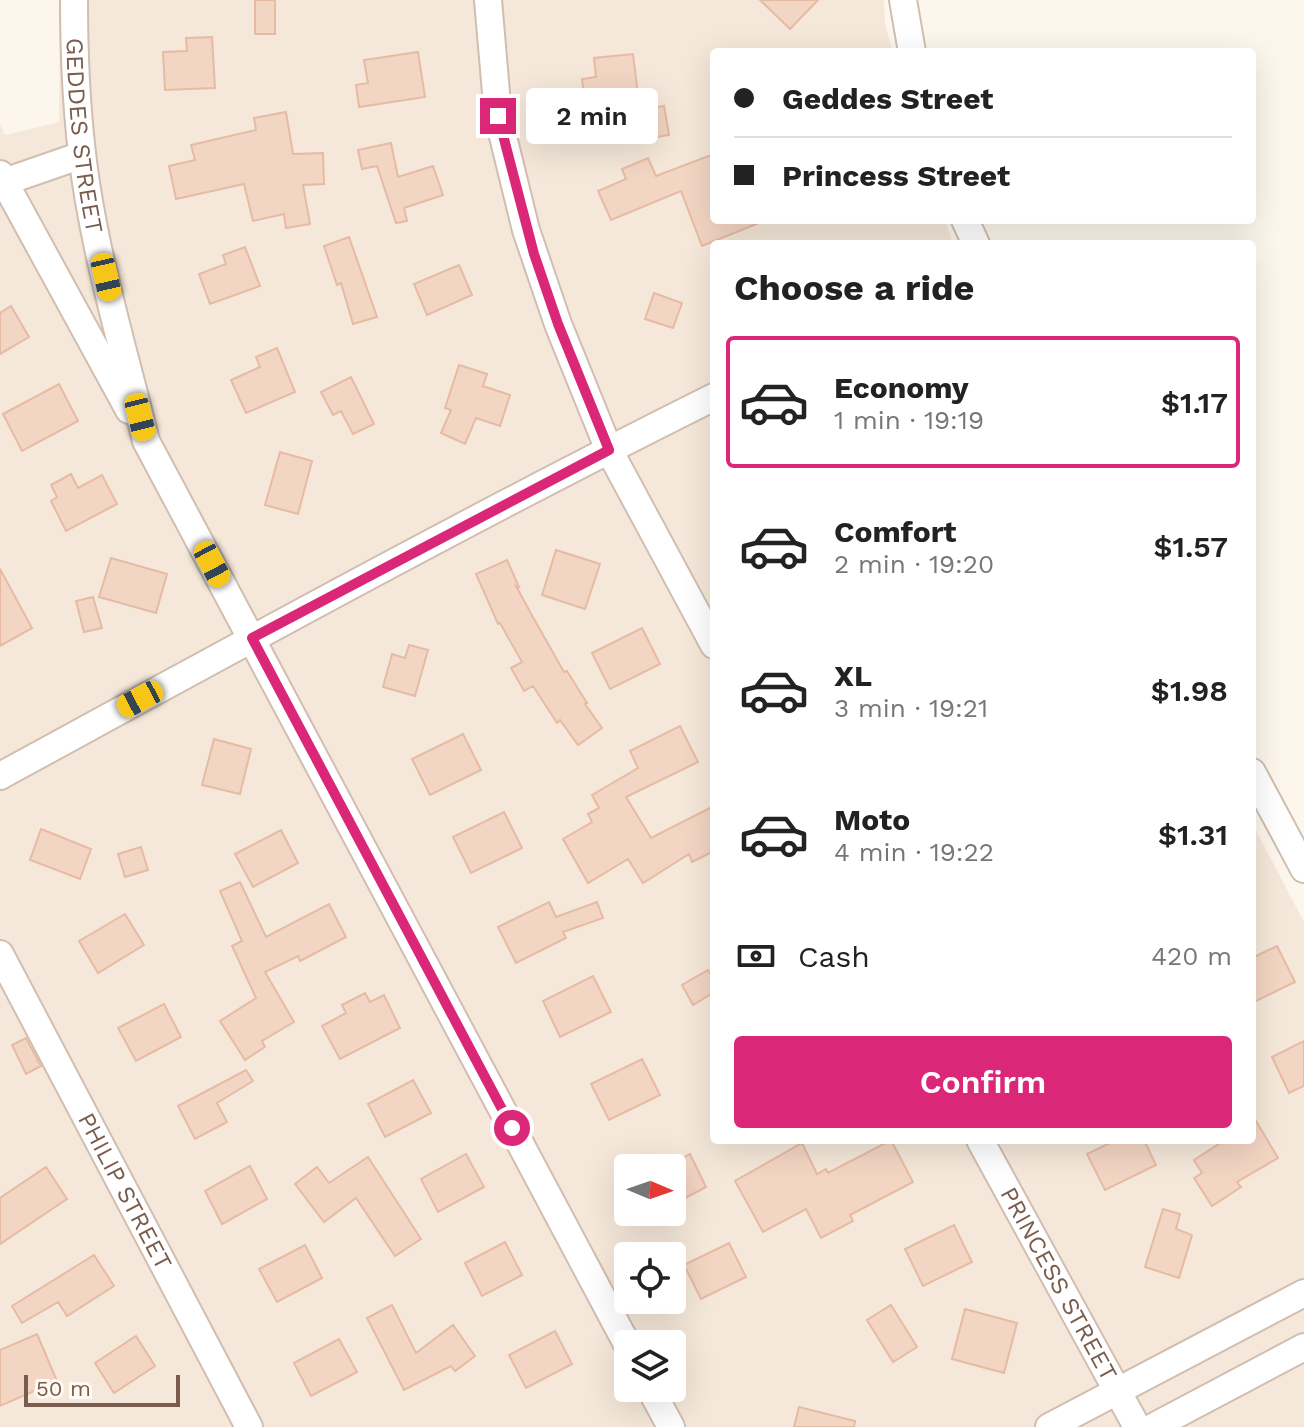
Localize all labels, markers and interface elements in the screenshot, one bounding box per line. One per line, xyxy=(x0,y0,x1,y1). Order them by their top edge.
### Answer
street label: GEDDES STREET xyxy=(60,37,109,236)
text: Geddes Street xyxy=(782,81,993,116)
callout: 2 min xyxy=(526,88,658,144)
route end xyxy=(480,98,516,134)
text: 2 min xyxy=(556,101,628,131)
text: Princess Street xyxy=(782,158,1010,193)
car xyxy=(89,251,123,303)
text: Choose a ride xyxy=(734,267,974,309)
icon: car xyxy=(738,366,810,438)
text: Economy xyxy=(834,370,969,405)
text: $1.17 xyxy=(1161,385,1228,420)
car xyxy=(123,391,157,443)
text: 1 min · 19:19 xyxy=(834,405,984,435)
icon: car xyxy=(738,510,810,582)
text: Comfort xyxy=(834,514,956,549)
text: $1.57 xyxy=(1153,529,1228,564)
car xyxy=(190,537,234,591)
text: 2 min · 19:20 xyxy=(834,549,994,579)
icon: car xyxy=(738,654,810,726)
text: XL xyxy=(834,658,872,693)
text: $1.98 xyxy=(1151,673,1228,708)
car xyxy=(113,677,167,721)
text: 3 min · 19:21 xyxy=(834,693,988,723)
icon: car xyxy=(738,798,810,870)
text: Moto xyxy=(834,802,910,837)
text: $1.31 xyxy=(1158,817,1228,852)
text: 4 min · 19:22 xyxy=(834,837,994,867)
icon: cash xyxy=(734,934,778,978)
text: Cash xyxy=(798,939,870,974)
text: 420 m xyxy=(1151,941,1232,971)
button: Confirm xyxy=(734,1036,1232,1128)
street label: PHILIP STREET xyxy=(72,1108,178,1274)
route start xyxy=(494,1110,530,1146)
north arrow xyxy=(614,1154,686,1226)
map controls xyxy=(614,1154,686,1402)
street label: PRINCESS STREET xyxy=(995,1182,1123,1386)
button: locate xyxy=(614,1242,686,1314)
button: layers xyxy=(614,1330,686,1402)
scale bar xyxy=(24,1371,180,1407)
text: 50 m xyxy=(36,1376,91,1401)

